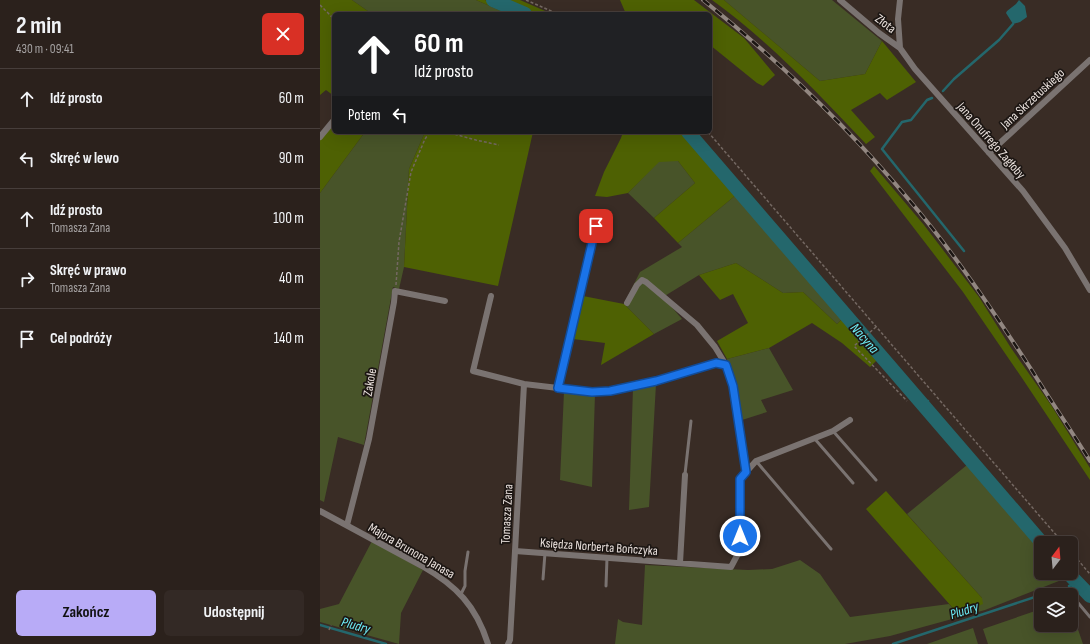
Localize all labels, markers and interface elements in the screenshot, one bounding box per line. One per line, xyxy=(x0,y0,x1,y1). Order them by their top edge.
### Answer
text: 2 min xyxy=(16,11,62,40)
street label: Złota xyxy=(872,11,899,37)
button: close xyxy=(262,13,304,55)
text: 60 m xyxy=(414,27,463,60)
icon: ahead xyxy=(348,28,400,80)
text: 430 m · 09:41 xyxy=(16,41,74,57)
text: Idź prosto xyxy=(414,61,474,82)
street label: Jana Skrzetuskiego xyxy=(997,65,1068,133)
icon: ahead xyxy=(16,88,38,110)
text: Idź prosto xyxy=(50,89,103,108)
text: 60 m xyxy=(279,89,304,108)
street label: Jana Onufrego Zagłoby xyxy=(953,98,1029,182)
icon: left xyxy=(389,104,411,126)
text: Potem xyxy=(348,106,381,125)
icon: left xyxy=(16,148,38,170)
text: Skręć w lewo xyxy=(50,149,119,168)
text: 90 m xyxy=(279,149,304,168)
text: Idź prosto xyxy=(50,201,103,220)
icon: ahead xyxy=(16,208,38,230)
text: 100 m xyxy=(273,209,304,228)
pin xyxy=(579,209,613,243)
icon: arrive xyxy=(585,215,607,237)
text: Tomasza Zana xyxy=(50,220,110,236)
text: Skręć w prawo xyxy=(50,261,127,280)
icon: right xyxy=(16,268,38,290)
text: 40 m xyxy=(279,269,304,288)
text: Tomasza Zana xyxy=(50,280,110,296)
water label: Nacyna xyxy=(847,320,883,357)
icon: arrive xyxy=(16,328,38,350)
text: Cel podróży xyxy=(50,329,112,348)
text: 140 m xyxy=(274,329,304,348)
street label: Zakole xyxy=(360,367,380,397)
street label: Tomasza Zana xyxy=(497,484,517,545)
position arrow xyxy=(719,515,761,557)
street label: Majora Brunona Janasa xyxy=(365,520,458,582)
street label: Księdza Norberta Bończyka xyxy=(539,535,658,559)
north arrow xyxy=(1034,536,1078,580)
map controls xyxy=(1034,536,1078,632)
button: layers xyxy=(1034,588,1078,632)
button: Zakończ xyxy=(16,590,156,636)
button: Udostępnij xyxy=(164,590,304,636)
water label: Pludry xyxy=(948,598,981,623)
water label: Pludry xyxy=(340,613,373,638)

